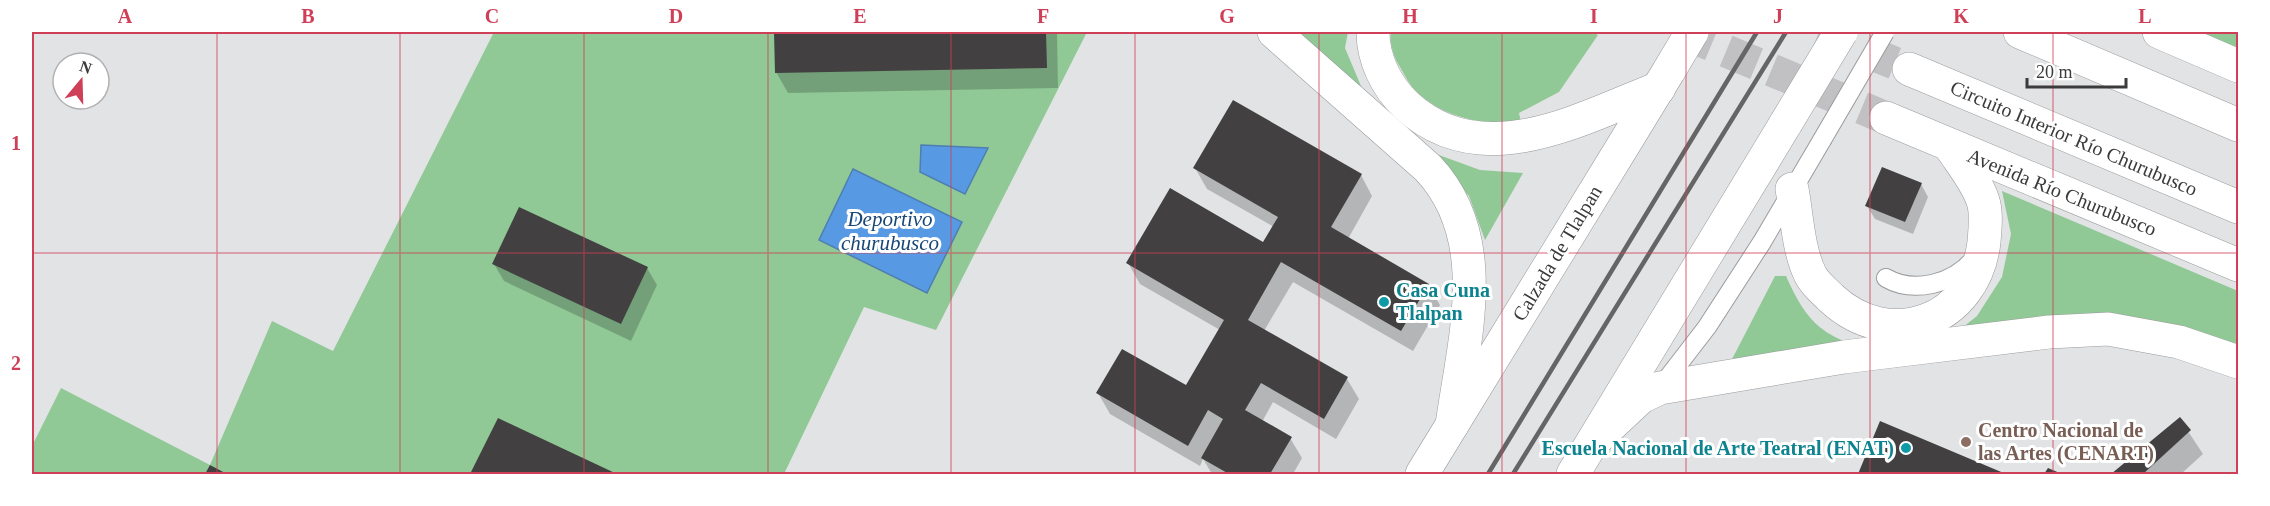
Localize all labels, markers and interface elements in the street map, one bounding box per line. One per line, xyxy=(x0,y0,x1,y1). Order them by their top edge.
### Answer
text: A xyxy=(118,5,133,27)
text: B xyxy=(301,5,315,27)
text: C xyxy=(485,5,499,27)
text: D xyxy=(669,5,683,27)
text: E xyxy=(853,5,867,27)
text: F xyxy=(1037,5,1049,27)
text: G xyxy=(1219,5,1235,27)
text: H xyxy=(1402,5,1418,27)
text: I xyxy=(1590,5,1598,27)
text: J xyxy=(1773,5,1783,27)
text: K xyxy=(1953,5,1969,27)
text: L xyxy=(2138,5,2152,27)
north arrow xyxy=(51,51,111,111)
scale bar xyxy=(2027,51,2126,89)
text: N xyxy=(77,57,94,77)
text: 20 m xyxy=(2036,62,2073,82)
street label: Circuito Interior Río Churubusco xyxy=(1947,76,2201,200)
text: 1 xyxy=(11,132,21,154)
street label: Avenida Río Churubusco xyxy=(1964,144,2160,240)
street label: Calzada de Tlalpan xyxy=(1508,181,1607,325)
water label: Deportivo churubusco xyxy=(841,207,939,255)
place label: Casa Cuna Tlalpan xyxy=(1396,279,1490,325)
marker: Casa Cuna Tlalpan xyxy=(1377,295,1391,309)
text: 2 xyxy=(11,352,21,374)
place label: Centro Nacional de las Artes (CENART) xyxy=(1978,419,2154,465)
marker: Centro Nacional de las Artes (CENART) xyxy=(1959,435,1973,449)
place label: Escuela Nacional de Arte Teatral (ENAT) xyxy=(1542,437,1894,460)
marker: Escuela Nacional de Arte Teatral (ENAT) xyxy=(1899,441,1913,455)

